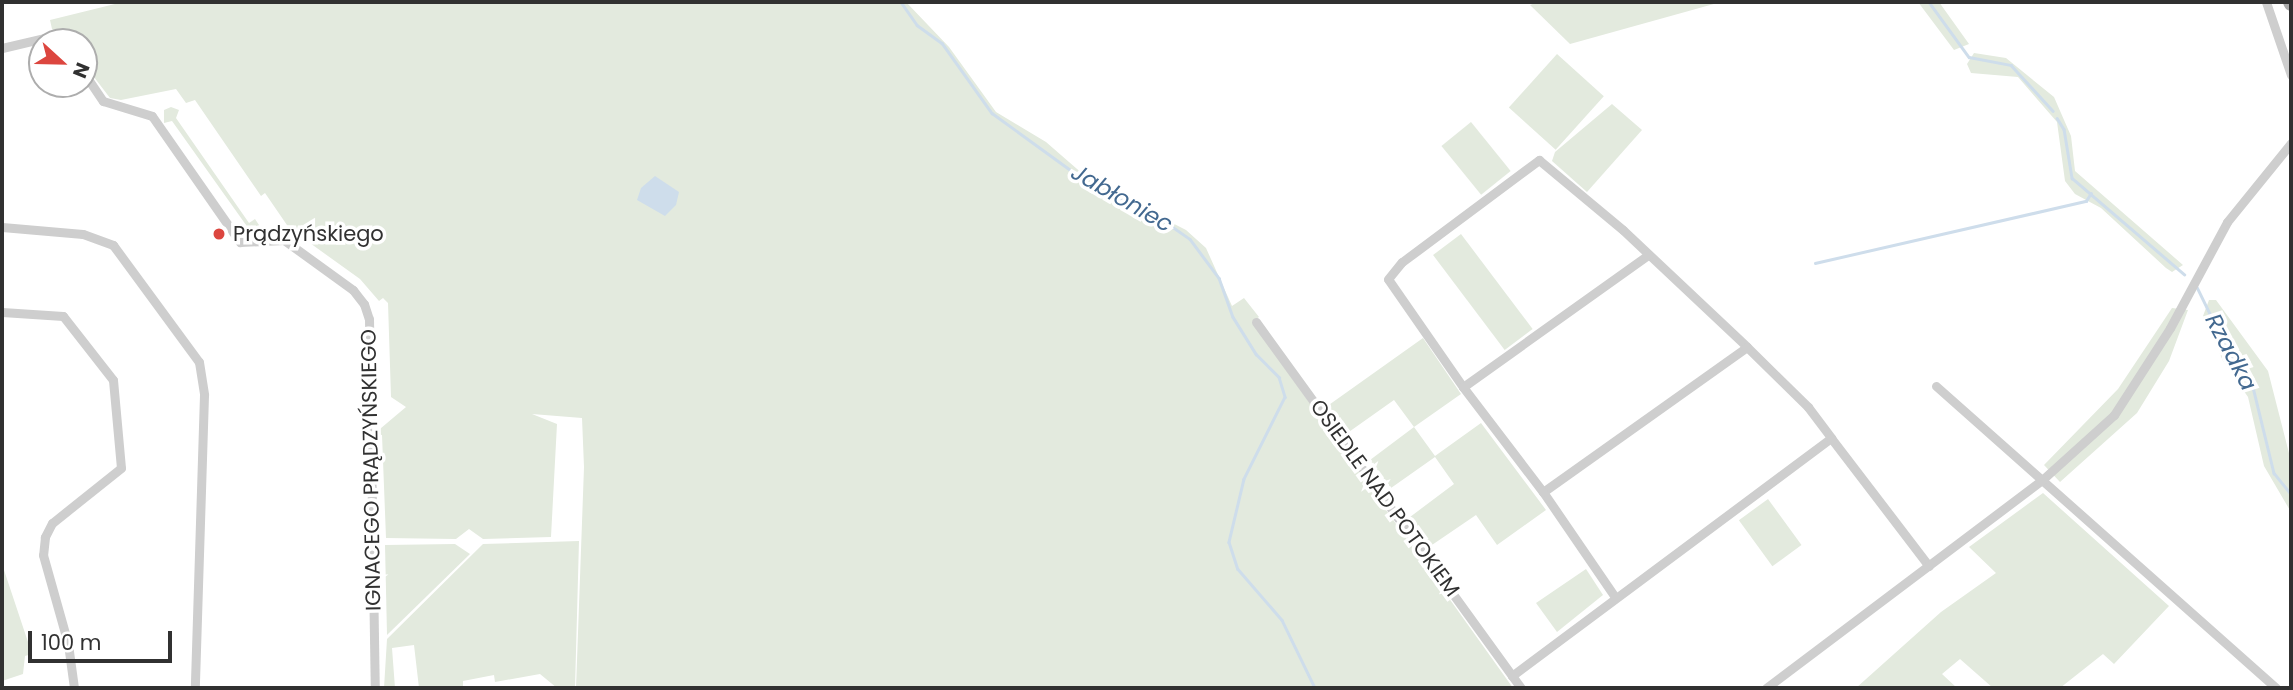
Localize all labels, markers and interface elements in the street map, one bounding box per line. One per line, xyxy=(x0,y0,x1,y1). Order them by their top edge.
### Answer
north arrow xyxy=(28,28,98,98)
text: N xyxy=(66,59,96,82)
water label: Jabłoniec xyxy=(1066,158,1178,238)
place label: Prądzyńskiego xyxy=(233,221,384,247)
marker: Prądzyńskiego xyxy=(211,226,227,242)
water label: Rzadka xyxy=(2199,309,2263,395)
street label: IGNACEGO PRĄDZYŃSKIEGO xyxy=(356,329,386,611)
street label: OSIEDLE NAD POTOKIEM xyxy=(1305,394,1465,602)
scale bar xyxy=(32,616,175,660)
text: 100 m xyxy=(41,628,101,657)

